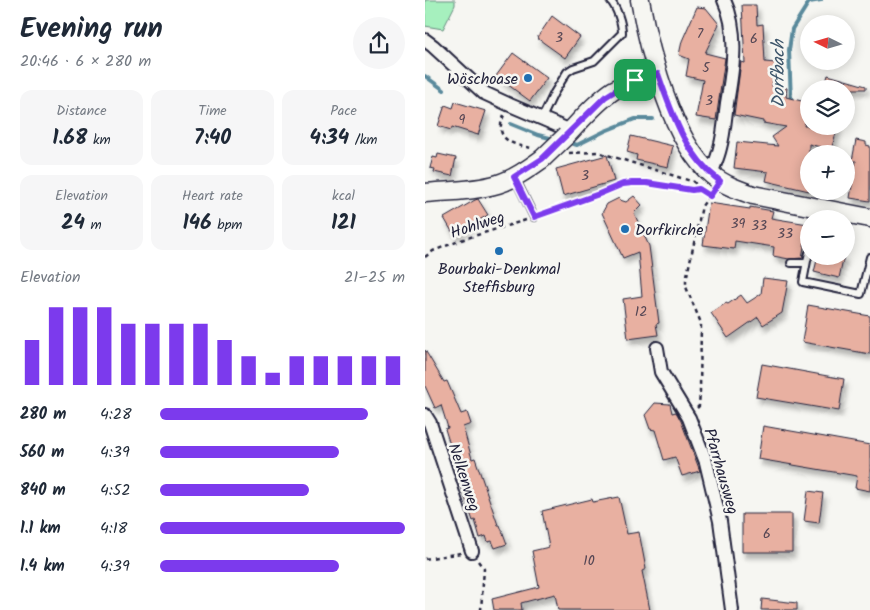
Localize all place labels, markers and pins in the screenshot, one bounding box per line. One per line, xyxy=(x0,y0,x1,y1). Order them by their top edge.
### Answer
pin xyxy=(614,59,656,101)
place label: Wöschoase xyxy=(447,67,518,92)
marker: Wöschoase xyxy=(522,72,534,84)
place label: Dorfkirche xyxy=(635,218,703,243)
marker: Dorfkirche xyxy=(619,223,631,235)
marker: Bourbaki-Denkmal Steffisburg xyxy=(493,245,505,257)
place label: Bourbaki-Denkmal Steffisburg xyxy=(438,257,560,300)

